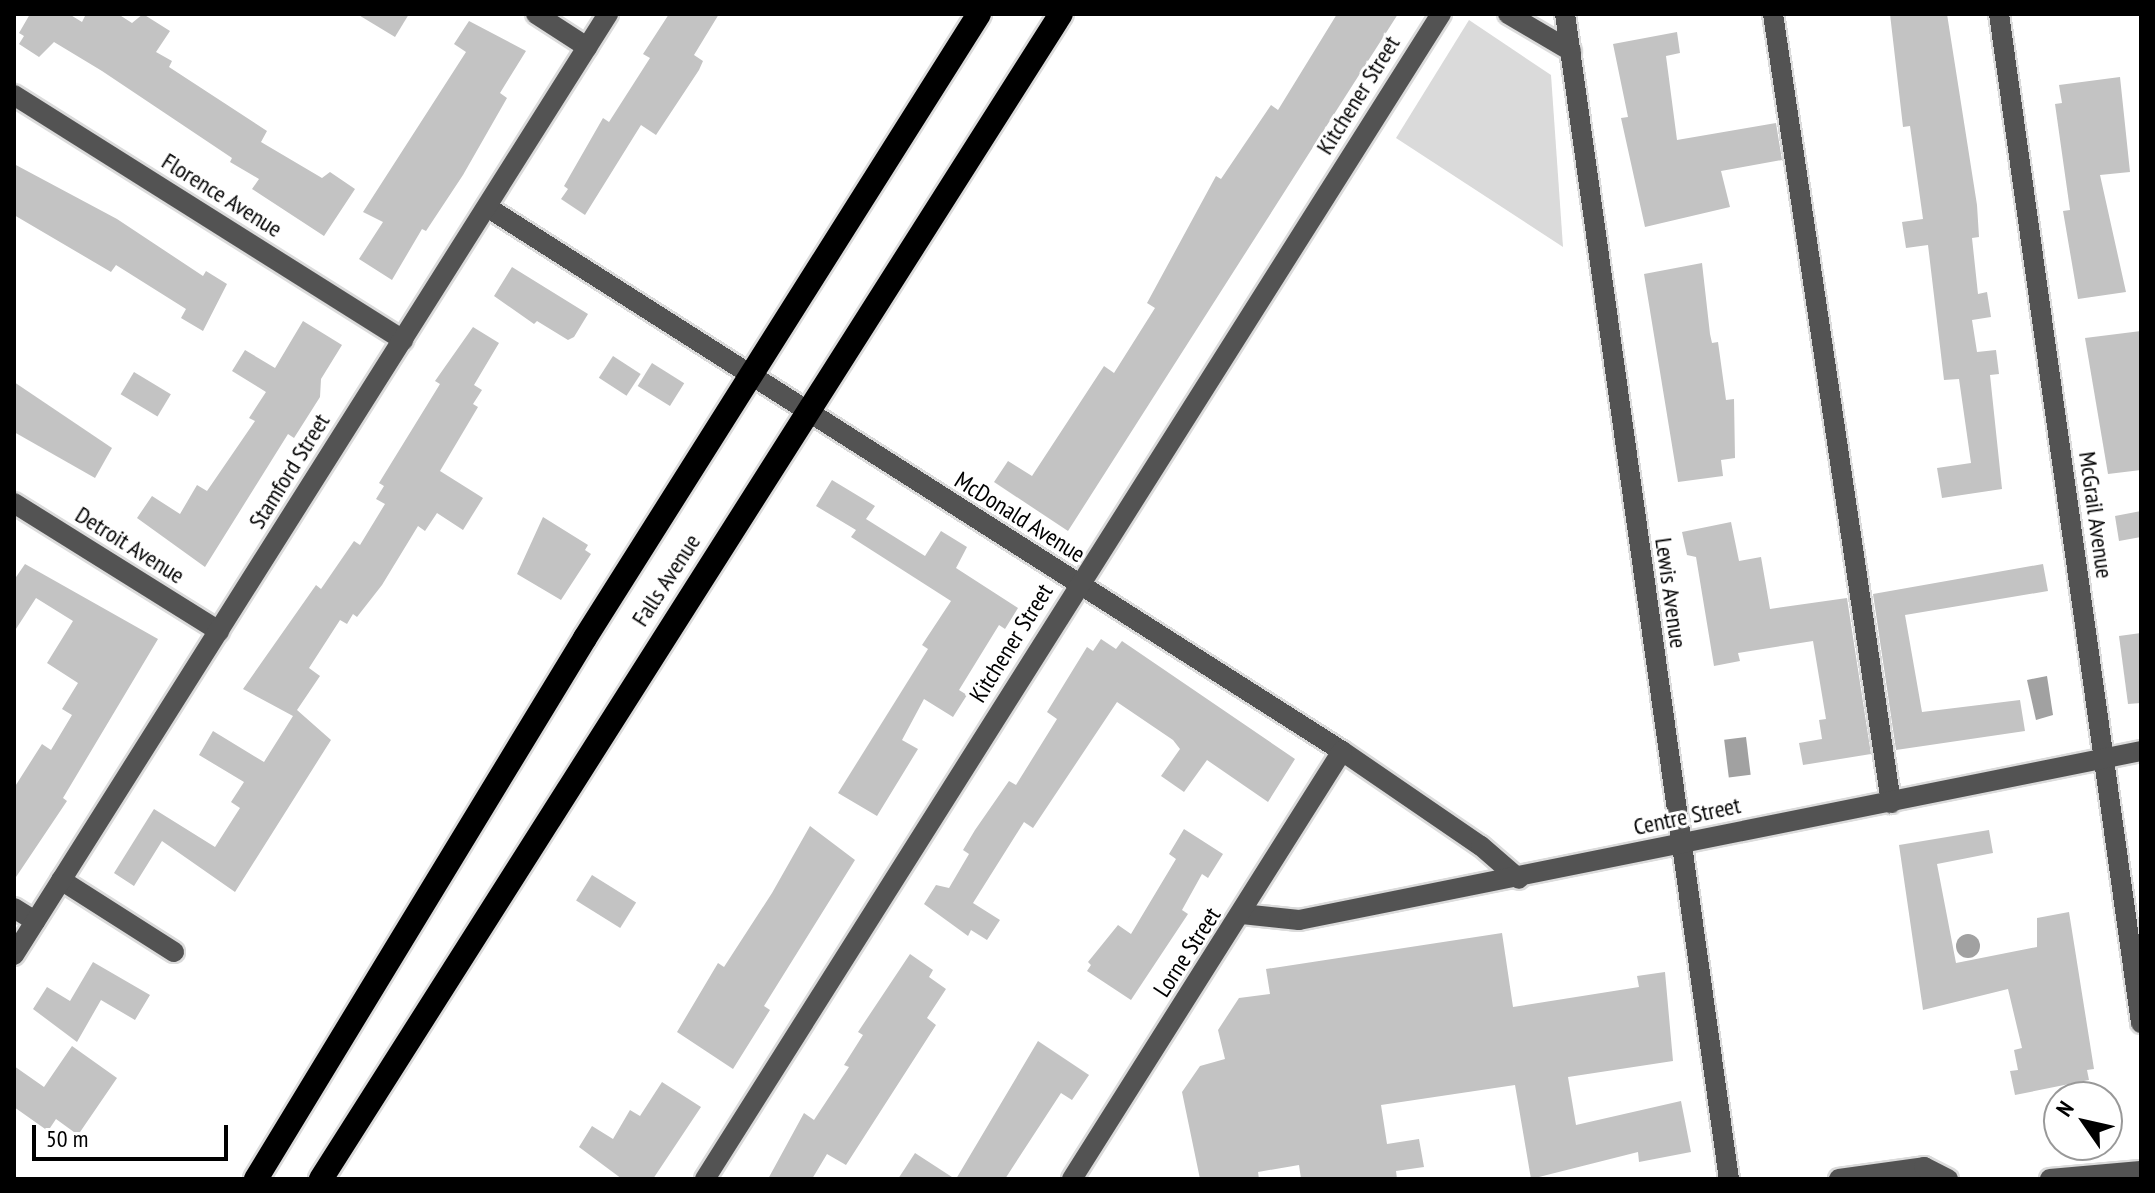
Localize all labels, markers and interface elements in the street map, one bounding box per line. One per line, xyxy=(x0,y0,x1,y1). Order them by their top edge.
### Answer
street label: Kitchener Street xyxy=(1310,30,1406,160)
street label: Florence Avenue xyxy=(156,147,288,243)
street label: Stamford Street xyxy=(242,408,336,534)
street label: McGrail Avenue xyxy=(2073,449,2119,581)
street label: McDonald Avenue xyxy=(949,465,1091,569)
street label: Detroit Avenue xyxy=(70,500,190,590)
street label: Falls Avenue xyxy=(625,528,707,632)
street label: Lewis Avenue xyxy=(1649,536,1693,650)
street label: Kitchener Street xyxy=(963,578,1059,708)
street label: Centre Street xyxy=(1631,791,1743,841)
street label: Lorne Street xyxy=(1147,902,1227,1002)
north arrow xyxy=(2043,1081,2123,1161)
text: N xyxy=(2050,1096,2080,1121)
scale bar xyxy=(36,1109,232,1159)
text: 50 m xyxy=(46,1123,88,1154)

